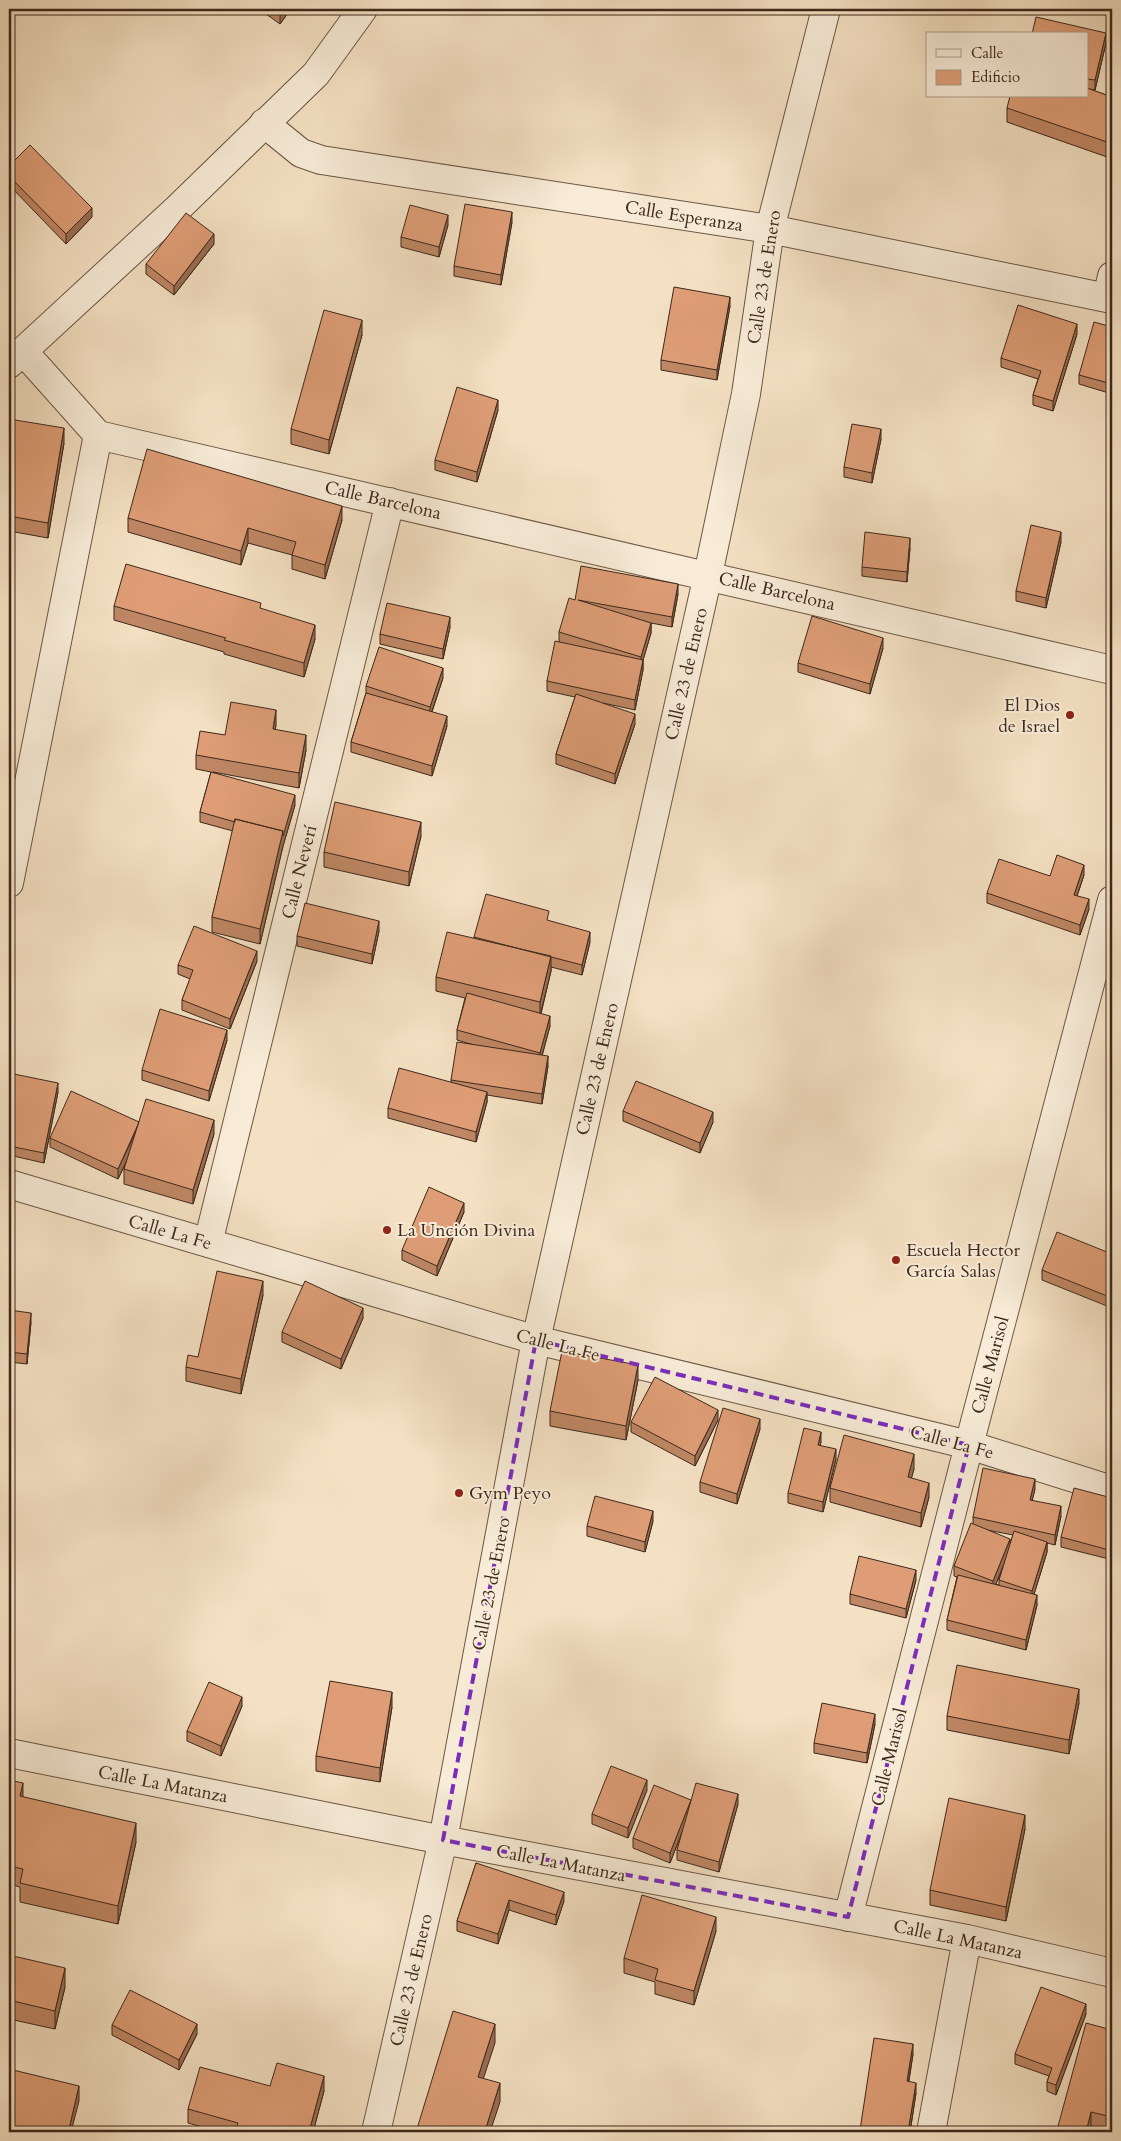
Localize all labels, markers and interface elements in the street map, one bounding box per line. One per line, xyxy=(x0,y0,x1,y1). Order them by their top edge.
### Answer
legend xyxy=(926,32,1088,98)
text: Calle xyxy=(971,43,1004,63)
text: Edificio xyxy=(971,67,1020,87)
street label: Calle Esperanza xyxy=(623,195,745,238)
street label: Calle 23 de Enero xyxy=(742,208,787,346)
street label: Calle Barcelona xyxy=(322,475,444,526)
street label: Calle Barcelona xyxy=(716,566,838,617)
street label: Calle 23 de Enero xyxy=(659,605,714,743)
place label: El Dios de Israel xyxy=(998,693,1060,739)
marker: El Dios de Israel xyxy=(1064,709,1076,721)
street label: Calle Neverí xyxy=(276,822,323,922)
street label: Calle 23 de Enero xyxy=(570,1000,625,1138)
street label: Calle La Fe xyxy=(125,1209,214,1256)
place label: La Unción Divina xyxy=(397,1218,536,1243)
marker: La Unción Divina xyxy=(381,1224,393,1236)
place label: Escuela Hector García Salas xyxy=(906,1238,1020,1284)
marker: Escuela Hector García Salas xyxy=(890,1254,902,1266)
street label: Calle Marisol xyxy=(965,1313,1016,1417)
street label: Calle La Fe xyxy=(513,1323,602,1368)
street label: Calle La Fe xyxy=(907,1419,996,1466)
place label: Gym Peyo xyxy=(469,1481,551,1506)
marker: Gym Peyo xyxy=(453,1487,465,1499)
street label: Calle 23 de Enero xyxy=(466,1515,517,1653)
street label: Calle Marisol xyxy=(865,1705,914,1809)
street label: Calle La Matanza xyxy=(96,1760,230,1809)
street label: Calle La Matanza xyxy=(494,1839,628,1888)
street label: Calle 23 de Enero xyxy=(384,1911,439,2049)
street label: Calle La Matanza xyxy=(891,1914,1025,1965)

